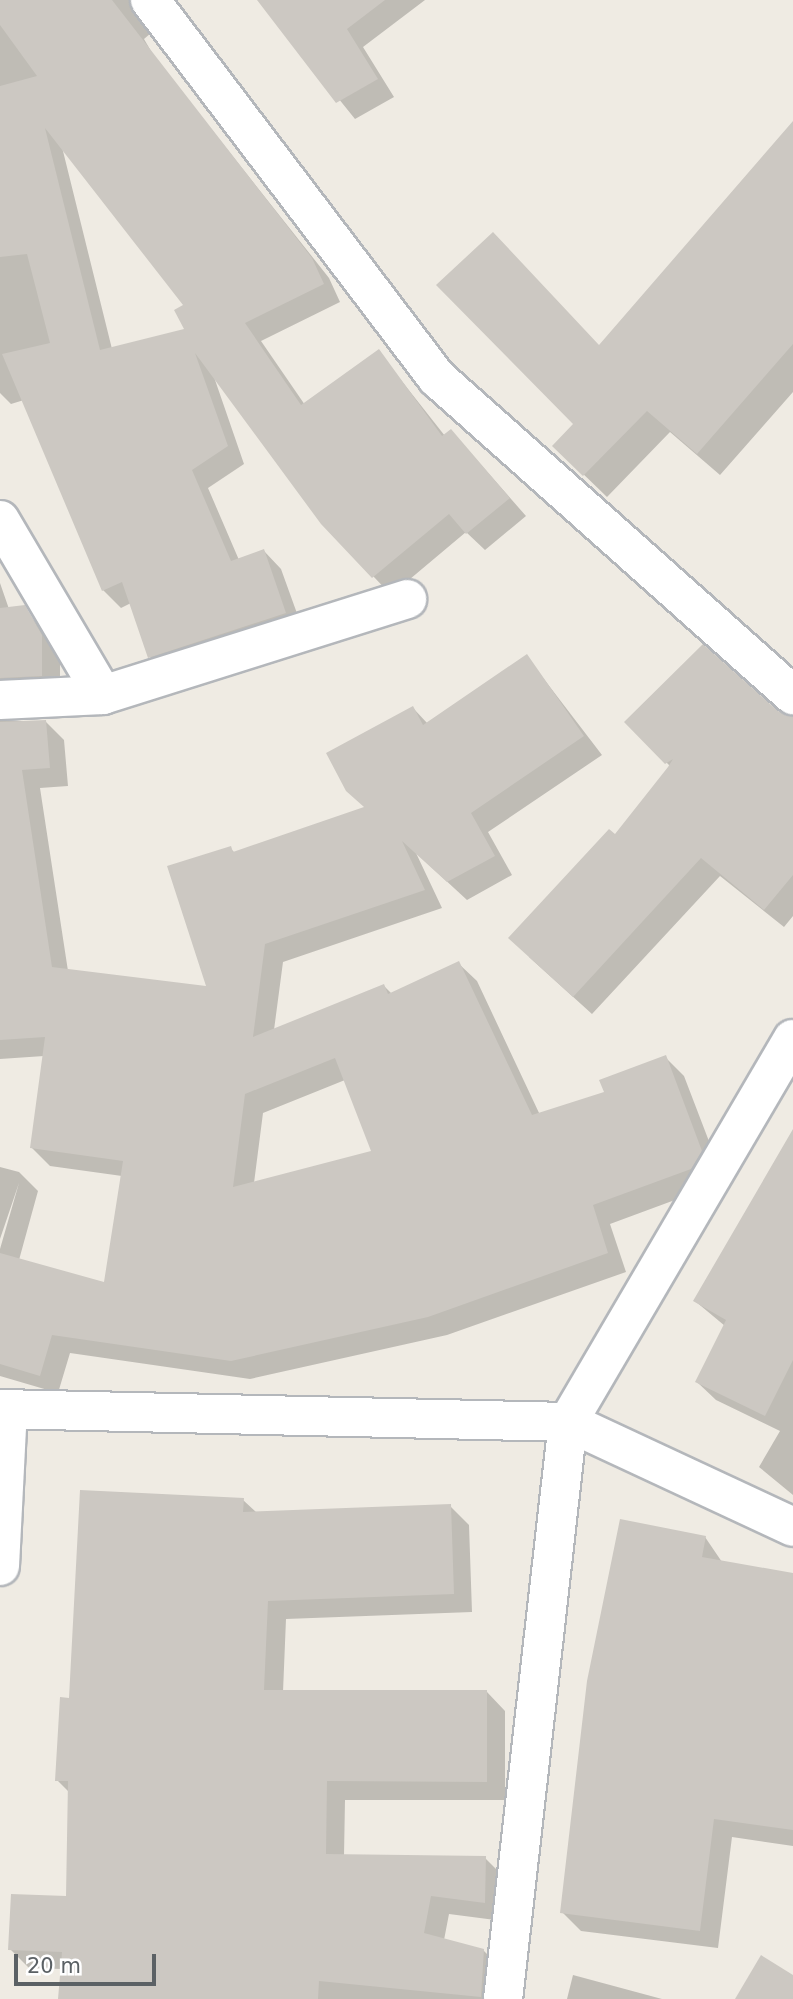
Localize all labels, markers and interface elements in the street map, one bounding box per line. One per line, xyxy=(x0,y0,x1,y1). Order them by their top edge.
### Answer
scale bar xyxy=(18,1940,159,1984)
text: 20 m xyxy=(27,1954,81,1978)

